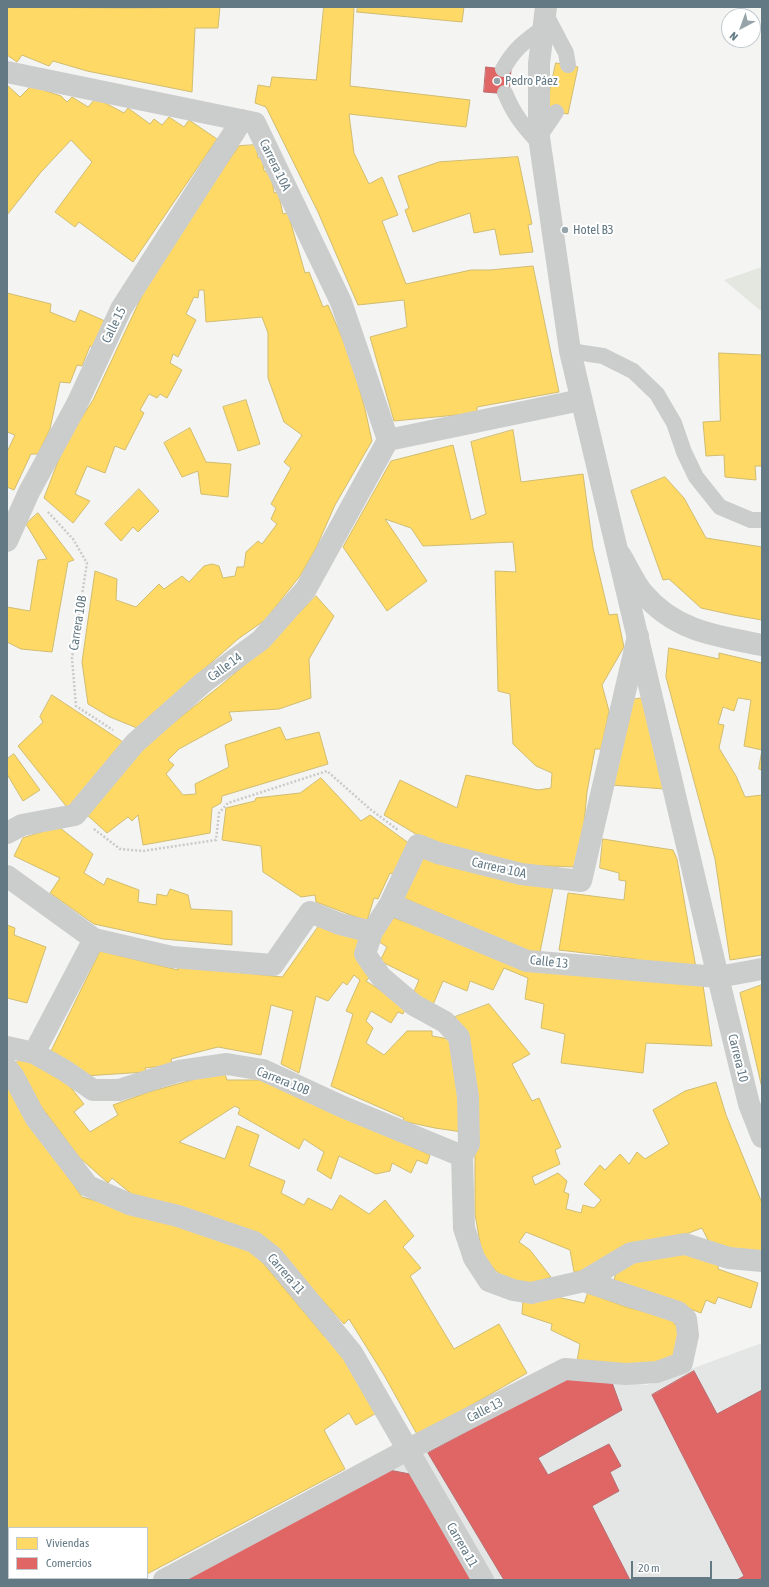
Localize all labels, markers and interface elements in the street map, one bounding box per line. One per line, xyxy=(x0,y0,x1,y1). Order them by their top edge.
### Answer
north arrow xyxy=(721,8,761,48)
text: N xyxy=(727,30,740,43)
place label: Pedro Páez xyxy=(505,73,558,89)
marker: Pedro Páez xyxy=(492,76,502,86)
street label: Carrera 10A xyxy=(256,137,294,193)
place label: Hotel B3 xyxy=(573,222,614,238)
marker: Hotel B3 xyxy=(560,225,570,235)
street label: Calle 15 xyxy=(99,304,129,346)
street label: Carrera 10B xyxy=(66,594,90,652)
street label: Calle 14 xyxy=(205,649,245,685)
street label: Carrera 10A xyxy=(470,854,528,882)
street label: Calle 13 xyxy=(529,952,569,972)
street label: Carrera 10 xyxy=(724,1032,752,1084)
street label: Carrera 10B xyxy=(254,1063,312,1099)
street label: Carrera 11 xyxy=(264,1250,308,1298)
street label: Calle 13 xyxy=(464,1394,506,1426)
street label: Carrera 11 xyxy=(443,1520,481,1570)
legend xyxy=(8,1527,148,1579)
text: Viviendas xyxy=(46,1536,89,1550)
scale bar xyxy=(633,1553,714,1579)
text: Comercios xyxy=(46,1556,92,1570)
text: 20 m xyxy=(638,1561,660,1575)

